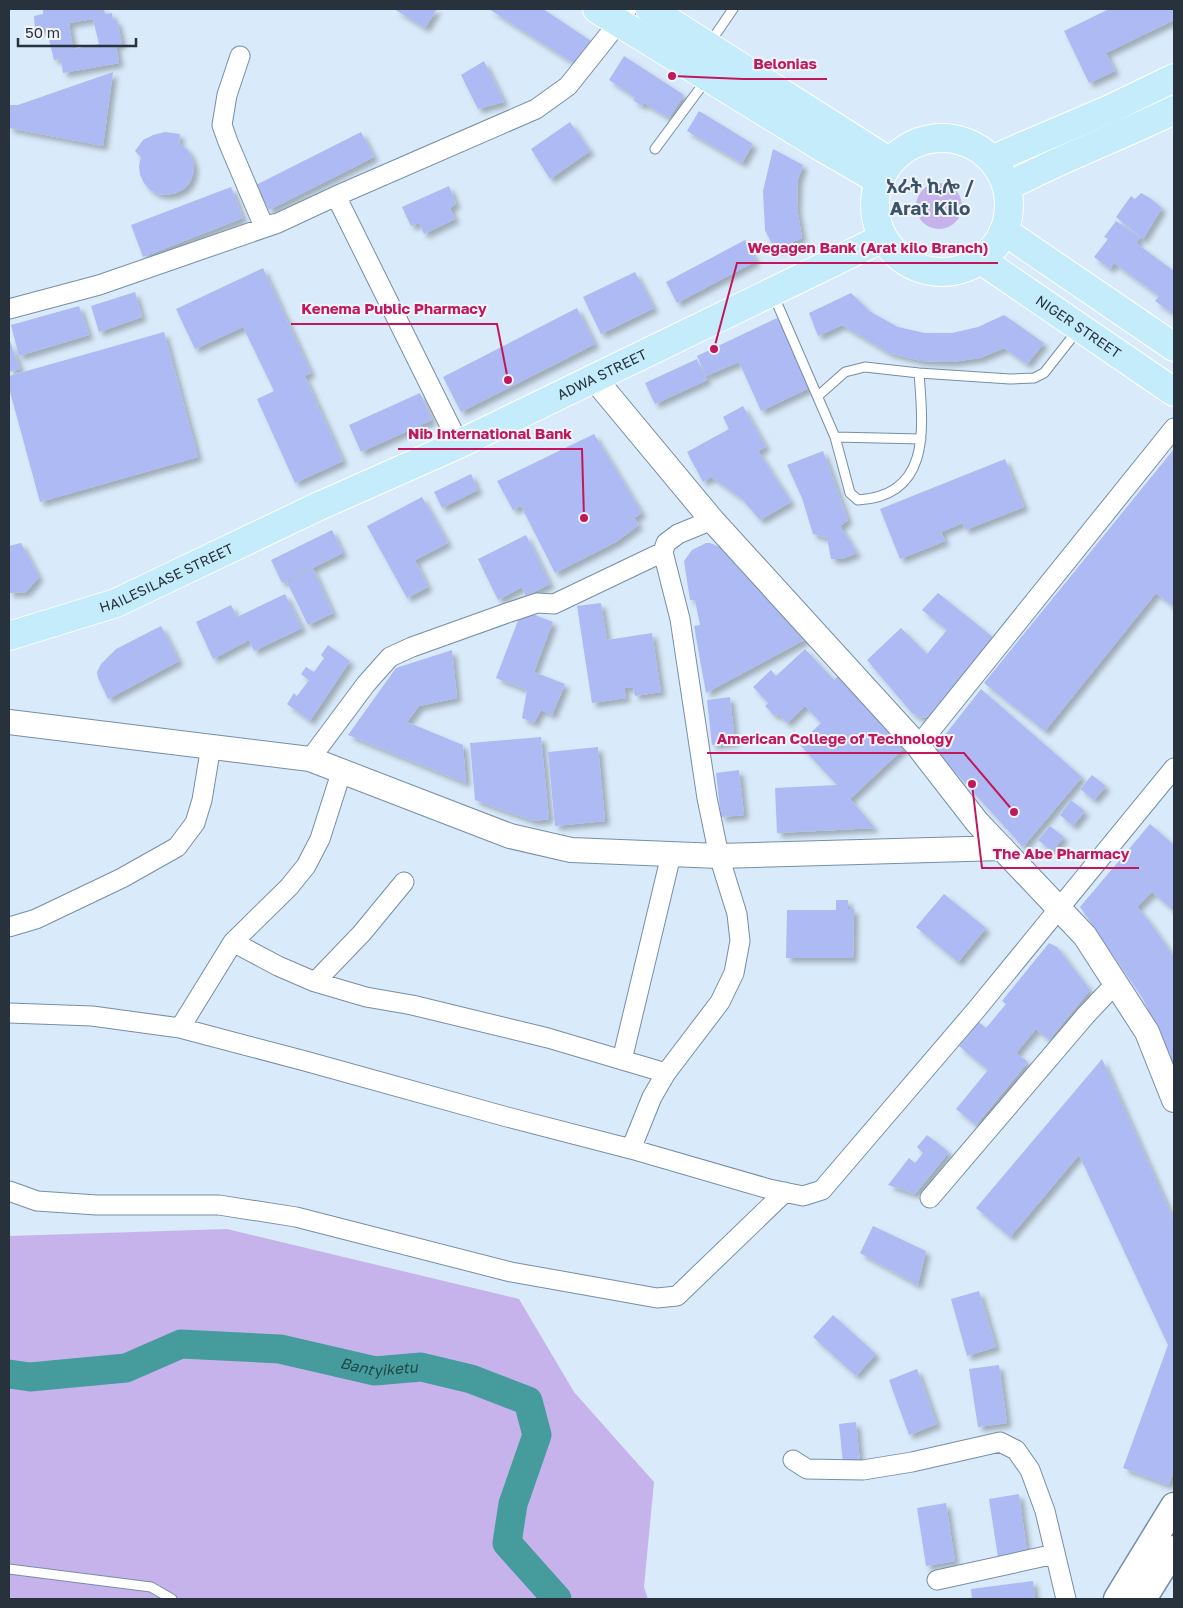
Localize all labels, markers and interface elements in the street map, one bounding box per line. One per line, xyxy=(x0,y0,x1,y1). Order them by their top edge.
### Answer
scale bar xyxy=(18,15,135,47)
text: 50 m xyxy=(25,23,60,41)
callout: Belonias xyxy=(743,49,827,79)
text: Belonias xyxy=(753,54,817,72)
district label: አራት ኪሎ / Arat Kilo xyxy=(886,174,974,219)
callout: Wegagen Bank (Arat kilo Branch) xyxy=(737,233,998,263)
text: Wegagen Bank (Arat kilo Branch) xyxy=(747,238,989,256)
street label: NIGER STREET xyxy=(1033,291,1125,361)
callout: Kenema Public Pharmacy xyxy=(291,294,497,324)
text: Kenema Public Pharmacy xyxy=(301,299,487,317)
street label: ADWA STREET xyxy=(554,345,650,403)
callout: Nib International Bank xyxy=(398,419,582,449)
text: Nib International Bank xyxy=(408,424,572,442)
street label: HAILESILASE STREET xyxy=(97,539,236,616)
callout: American College of Technology xyxy=(707,723,964,753)
text: American College of Technology xyxy=(717,729,953,747)
callout: The Abe Pharmacy xyxy=(982,838,1139,868)
text: The Abe Pharmacy xyxy=(993,844,1129,862)
water label: Bantyiketu xyxy=(339,1353,419,1380)

